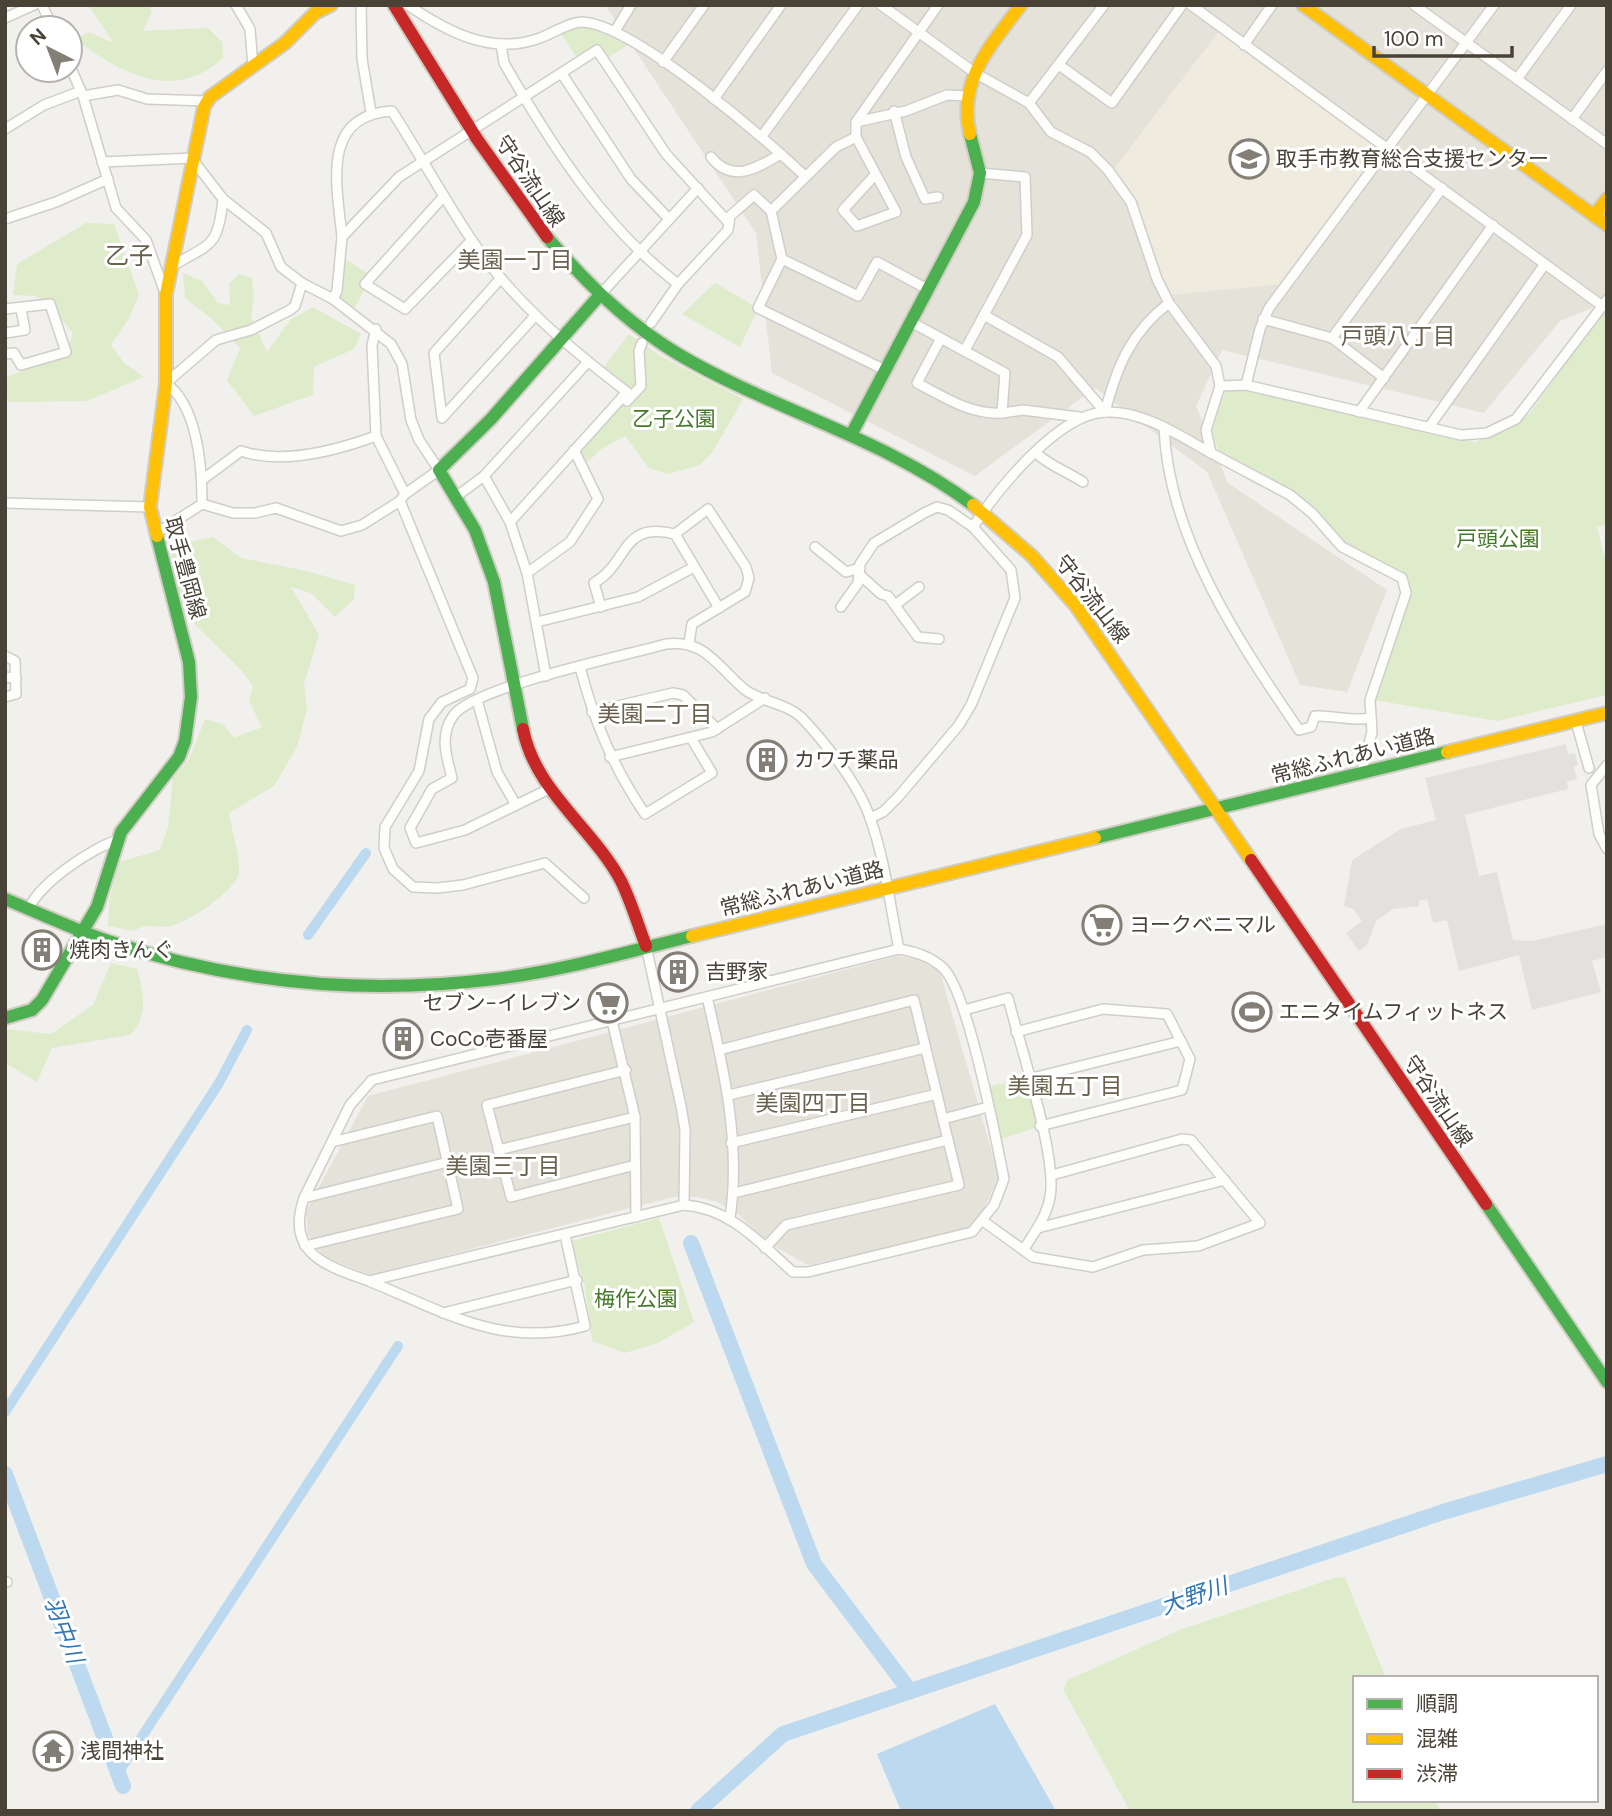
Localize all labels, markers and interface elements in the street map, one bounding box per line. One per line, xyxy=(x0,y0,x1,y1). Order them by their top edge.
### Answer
north arrow xyxy=(14,14,84,84)
scale bar xyxy=(1374,14,1512,58)
text: N xyxy=(24,23,51,51)
text: 100 m xyxy=(1384,25,1444,53)
street label: 守谷流山線 xyxy=(489,130,571,232)
school or university icon: 取手市教育総合支援センター xyxy=(1228,138,1270,180)
place label: 取手市教育総合支援センター xyxy=(1276,145,1549,173)
district label: 乙子 xyxy=(105,240,153,271)
district label: 美園一丁目 xyxy=(458,245,573,275)
district label: 戸頭八丁目 xyxy=(1341,321,1456,351)
park label: 乙子公園 xyxy=(632,405,716,433)
street label: 取手豊岡線 xyxy=(158,514,212,622)
park label: 戸頭公園 xyxy=(1456,525,1540,553)
street label: 守谷流山線 xyxy=(1049,549,1135,649)
district label: 美園二丁目 xyxy=(598,699,713,729)
street label: 常総ふれあい道路 xyxy=(1268,722,1438,790)
building icon: カワチ薬品 xyxy=(746,739,788,781)
place label: カワチ薬品 xyxy=(794,746,899,774)
street label: 常総ふれあい道路 xyxy=(717,855,887,923)
supermarket icon: ヨークベニマル xyxy=(1081,904,1123,946)
place label: ヨークベニマル xyxy=(1129,911,1276,939)
building icon: 焼肉きんぐ xyxy=(21,929,63,971)
place label: 焼肉きんぐ xyxy=(69,936,174,964)
building icon: 吉野家 xyxy=(657,951,699,993)
place label: 吉野家 xyxy=(705,958,768,986)
supermarket icon: セブン-イレブン xyxy=(587,982,629,1024)
place label: セブン-イレブン xyxy=(423,989,581,1017)
sports icon: エニタイムフィットネス xyxy=(1231,991,1273,1033)
place label: エニタイムフィットネス xyxy=(1279,998,1508,1026)
building icon: CoCo壱番屋 xyxy=(382,1018,424,1060)
place label: CoCo壱番屋 xyxy=(430,1025,548,1053)
street label: 守谷流山線 xyxy=(1397,1050,1479,1152)
district label: 美園五丁目 xyxy=(1008,1071,1123,1101)
district label: 美園四丁目 xyxy=(756,1088,871,1118)
district label: 美園三丁目 xyxy=(446,1151,561,1181)
park label: 梅作公園 xyxy=(594,1285,678,1313)
water label: 大野川 xyxy=(1156,1570,1234,1621)
water label: 羽中川 xyxy=(38,1592,91,1670)
legend xyxy=(1353,1676,1598,1802)
text: 順調 xyxy=(1416,1690,1458,1718)
text: 混雑 xyxy=(1416,1725,1458,1753)
temple icon: 浅間神社 xyxy=(32,1730,74,1772)
place label: 浅間神社 xyxy=(80,1737,164,1765)
text: 渋滞 xyxy=(1416,1760,1458,1788)

